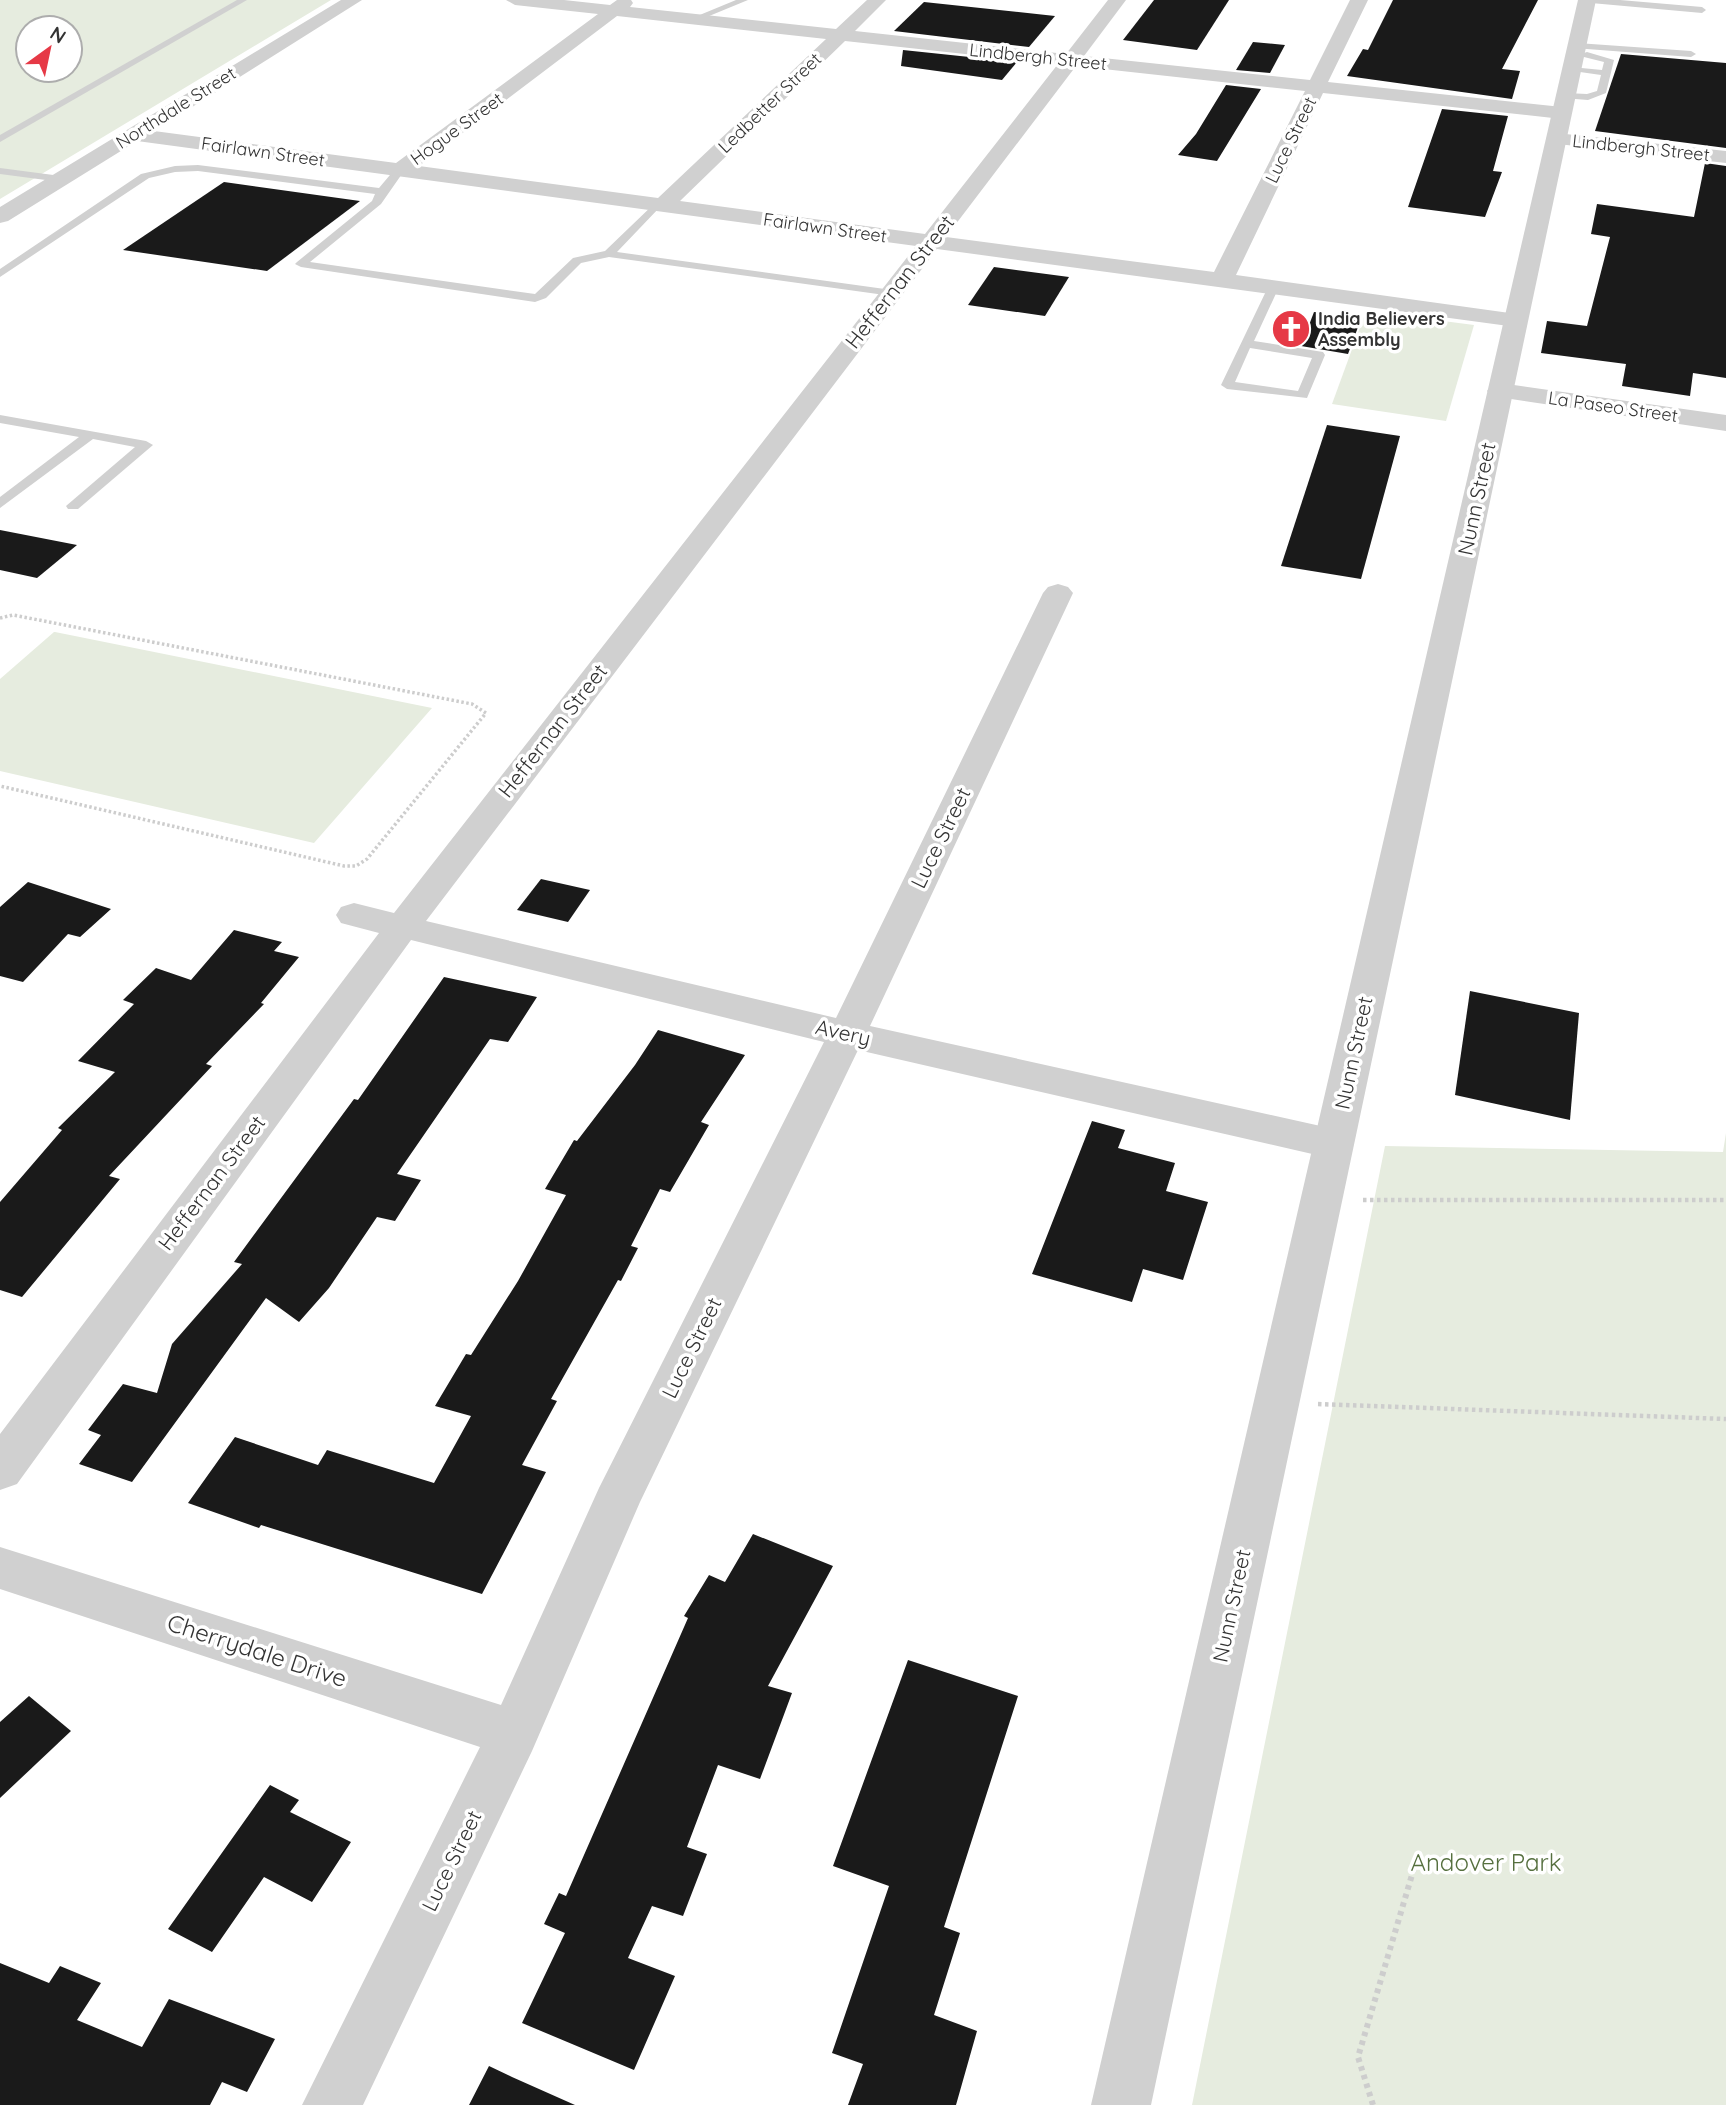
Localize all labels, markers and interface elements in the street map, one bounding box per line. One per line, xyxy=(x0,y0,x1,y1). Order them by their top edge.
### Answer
north arrow xyxy=(14,14,84,84)
text: N xyxy=(46,21,71,49)
street label: Lindbergh Street xyxy=(968,38,1108,75)
street label: Ledbetter Street xyxy=(713,47,826,158)
street label: Northdale Street xyxy=(111,61,240,154)
street label: Hogue Street xyxy=(406,87,508,170)
street label: Luce Street xyxy=(1260,93,1321,187)
street label: Lindbergh Street xyxy=(1571,129,1711,166)
street label: Fairlawn Street xyxy=(200,131,326,172)
street label: Fairlawn Street xyxy=(762,207,888,248)
street label: Heffernan Street xyxy=(839,209,959,353)
place label: India Believers Assembly xyxy=(1318,307,1445,351)
church icon: India Believers Assembly xyxy=(1270,308,1312,350)
street label: La Paseo Street xyxy=(1547,386,1679,427)
street label: Nunn Street xyxy=(1451,440,1501,558)
street label: Heffernan Street xyxy=(492,658,612,802)
street label: Luce Street xyxy=(905,783,976,892)
street label: Nunn Street xyxy=(1328,994,1378,1112)
street label: Avery xyxy=(813,1013,873,1051)
street label: Heffernan Street xyxy=(152,1110,270,1255)
street label: Luce Street xyxy=(656,1293,727,1402)
street label: Nunn Street xyxy=(1206,1547,1256,1665)
street label: Cherrydale Drive xyxy=(164,1607,351,1693)
street label: Luce Street xyxy=(416,1806,487,1915)
park label: Andover Park xyxy=(1410,1847,1562,1877)

